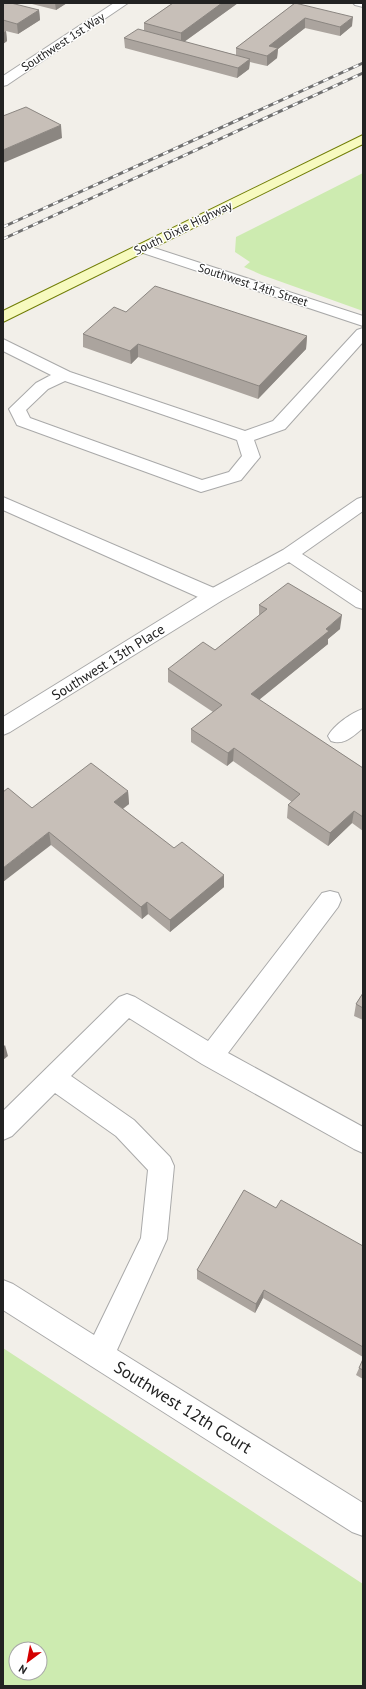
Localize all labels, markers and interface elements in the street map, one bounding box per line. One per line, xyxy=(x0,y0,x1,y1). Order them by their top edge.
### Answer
street label: Southwest 1st Way xyxy=(18,9,108,74)
street label: South Dixie Highway xyxy=(131,197,235,258)
street label: Southwest 14th Street xyxy=(196,260,310,309)
street label: Southwest 13th Place xyxy=(48,620,168,704)
street label: Southwest 12th Court xyxy=(110,1356,256,1458)
north arrow xyxy=(8,1641,48,1681)
text: N xyxy=(16,1662,29,1677)

